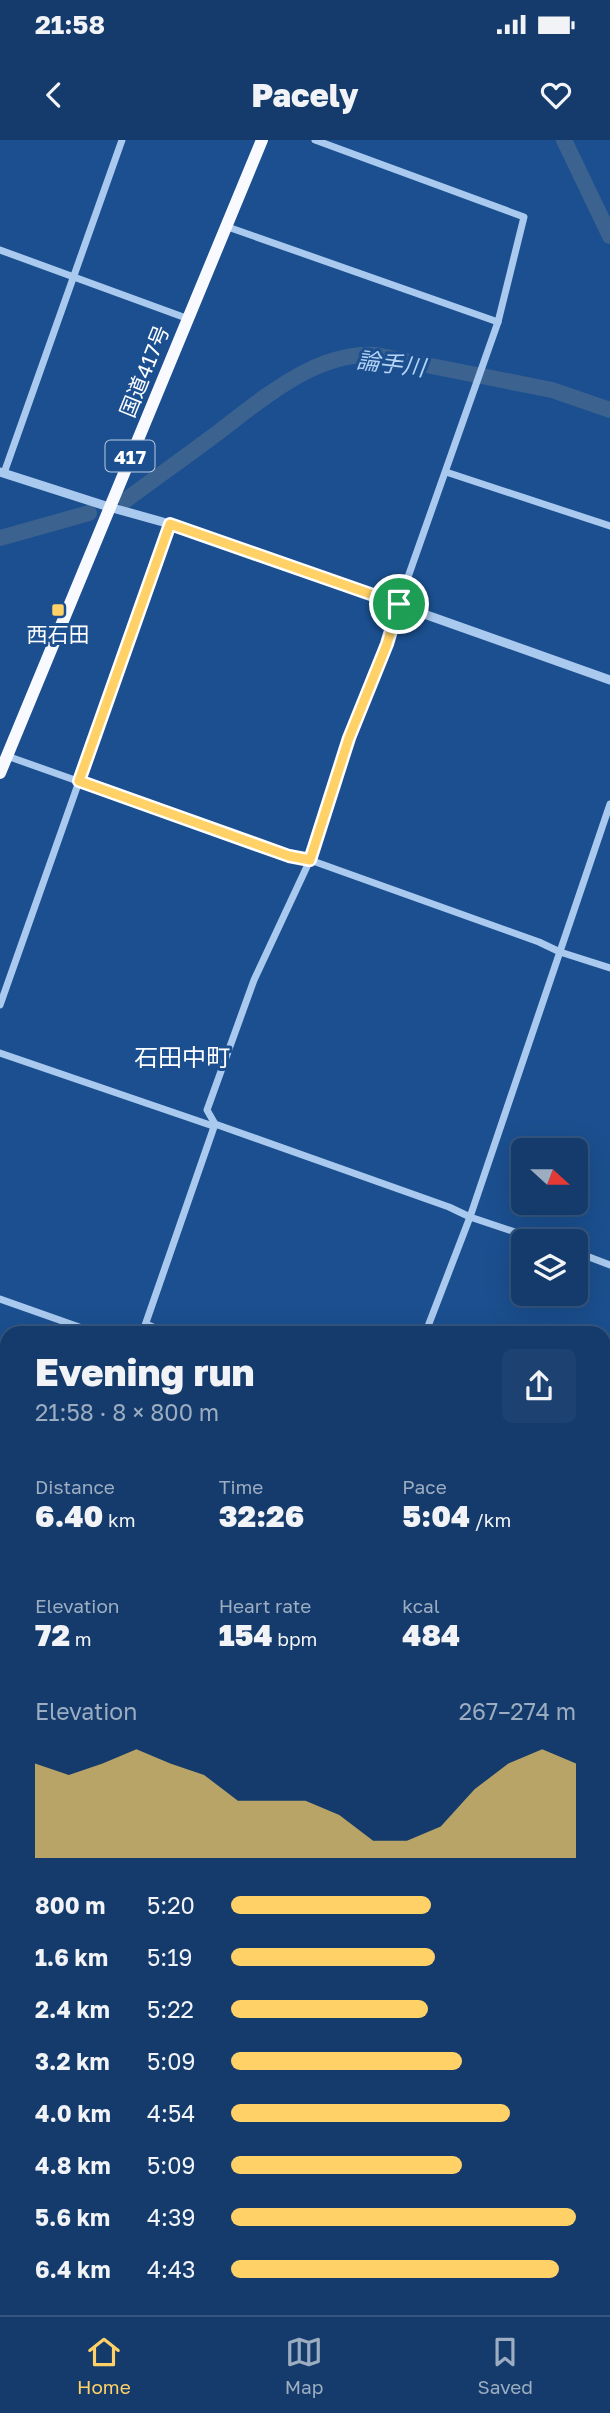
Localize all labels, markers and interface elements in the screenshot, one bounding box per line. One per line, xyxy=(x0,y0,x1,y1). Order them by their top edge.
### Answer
text: 21:58 xyxy=(35,9,105,40)
icon: back xyxy=(35,76,73,114)
text: Pacely xyxy=(251,76,359,114)
icon: heart xyxy=(537,76,575,114)
street label: 国道417号 xyxy=(114,321,174,421)
water label: 論手川 xyxy=(355,345,430,381)
road number: 417 xyxy=(106,440,154,472)
pin xyxy=(369,574,429,634)
icon: arrive xyxy=(380,585,418,623)
marker: 西石田 xyxy=(50,602,66,618)
place label: 西石田 xyxy=(27,621,90,647)
district label: 石田中町 xyxy=(134,1042,230,1071)
north arrow xyxy=(511,1138,588,1214)
map controls xyxy=(511,1138,588,1306)
button: layers xyxy=(511,1229,588,1306)
text: Evening run xyxy=(35,1349,254,1394)
button: share xyxy=(502,1349,576,1423)
text: 21:58 · 8 × 800 m xyxy=(35,1398,219,1426)
text: Distance xyxy=(35,1475,115,1498)
text: Time xyxy=(219,1475,263,1498)
text: Pace xyxy=(402,1475,447,1498)
text: 6.40 xyxy=(35,1498,103,1534)
text: 32:26 xyxy=(219,1498,304,1534)
text: 5:04 xyxy=(402,1498,470,1534)
text: km xyxy=(103,1508,136,1531)
text: /km xyxy=(470,1508,511,1531)
text: Elevation xyxy=(35,1594,120,1617)
text: Heart rate xyxy=(219,1594,311,1617)
text: kcal xyxy=(402,1594,440,1617)
text: 72 xyxy=(35,1617,70,1653)
text: 154 xyxy=(219,1617,272,1653)
text: 484 xyxy=(402,1617,460,1653)
text: m xyxy=(70,1627,92,1650)
text: bpm xyxy=(272,1627,317,1650)
text: Elevation xyxy=(35,1697,137,1725)
text: 267–274 m xyxy=(459,1697,576,1725)
text: 800 m xyxy=(35,1891,106,1919)
text: 5:20 xyxy=(147,1891,195,1919)
text: 1.6 km xyxy=(35,1943,108,1971)
text: 5:19 xyxy=(147,1943,192,1971)
text: 2.4 km xyxy=(35,1995,110,2023)
text: 5:22 xyxy=(147,1995,194,2023)
text: 3.2 km xyxy=(35,2047,110,2075)
text: 5:09 xyxy=(147,2047,195,2075)
text: 4.0 km xyxy=(35,2099,111,2127)
text: 4:54 xyxy=(147,2099,195,2127)
text: 4.8 km xyxy=(35,2151,111,2179)
text: 5:09 xyxy=(147,2151,195,2179)
text: 5.6 km xyxy=(35,2203,110,2231)
text: 4:39 xyxy=(147,2203,195,2231)
text: 6.4 km xyxy=(35,2255,111,2283)
text: 4:43 xyxy=(147,2255,195,2283)
tab: Home xyxy=(77,2333,131,2398)
tab: Map xyxy=(285,2333,323,2398)
tab: Saved xyxy=(477,2333,533,2398)

